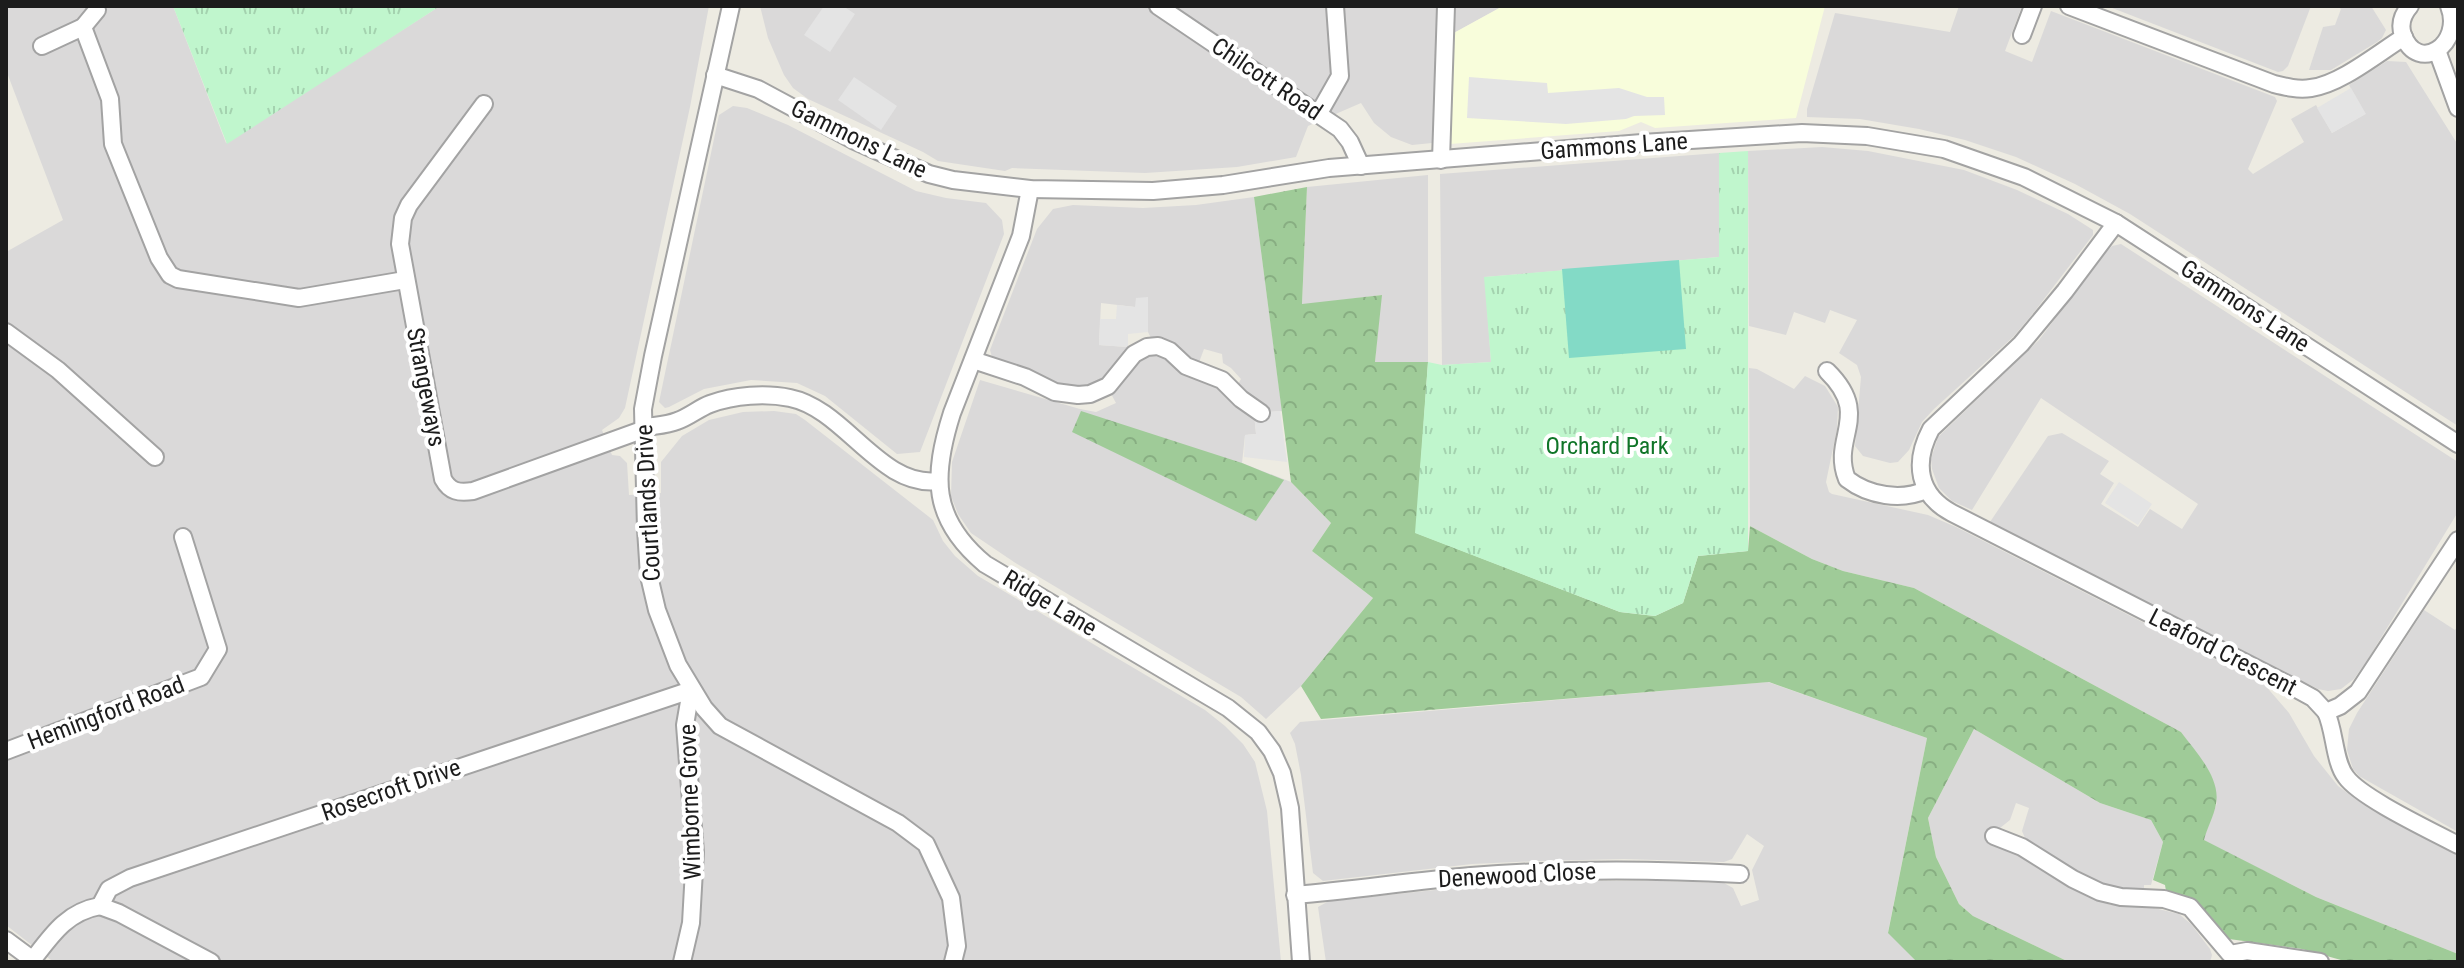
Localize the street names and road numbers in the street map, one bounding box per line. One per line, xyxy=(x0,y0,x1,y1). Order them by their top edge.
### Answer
street label: Chilcott Road xyxy=(1206,32,1328,126)
street label: Gammons Lane xyxy=(786,94,932,184)
street label: Gammons Lane xyxy=(1539,127,1689,165)
street label: Gammons Lane xyxy=(2175,254,2315,358)
street label: Strangeways xyxy=(401,325,451,449)
street label: Courtlands Drive xyxy=(630,424,666,582)
street label: Ridge Lane xyxy=(998,564,1102,642)
street label: Leaford Crescent xyxy=(2144,603,2302,701)
street label: Hemingford Road xyxy=(24,670,188,756)
street label: Wimborne Grove xyxy=(673,724,707,880)
street label: Rosecroft Drive xyxy=(318,753,464,827)
street label: Denewood Close xyxy=(1437,857,1597,893)

